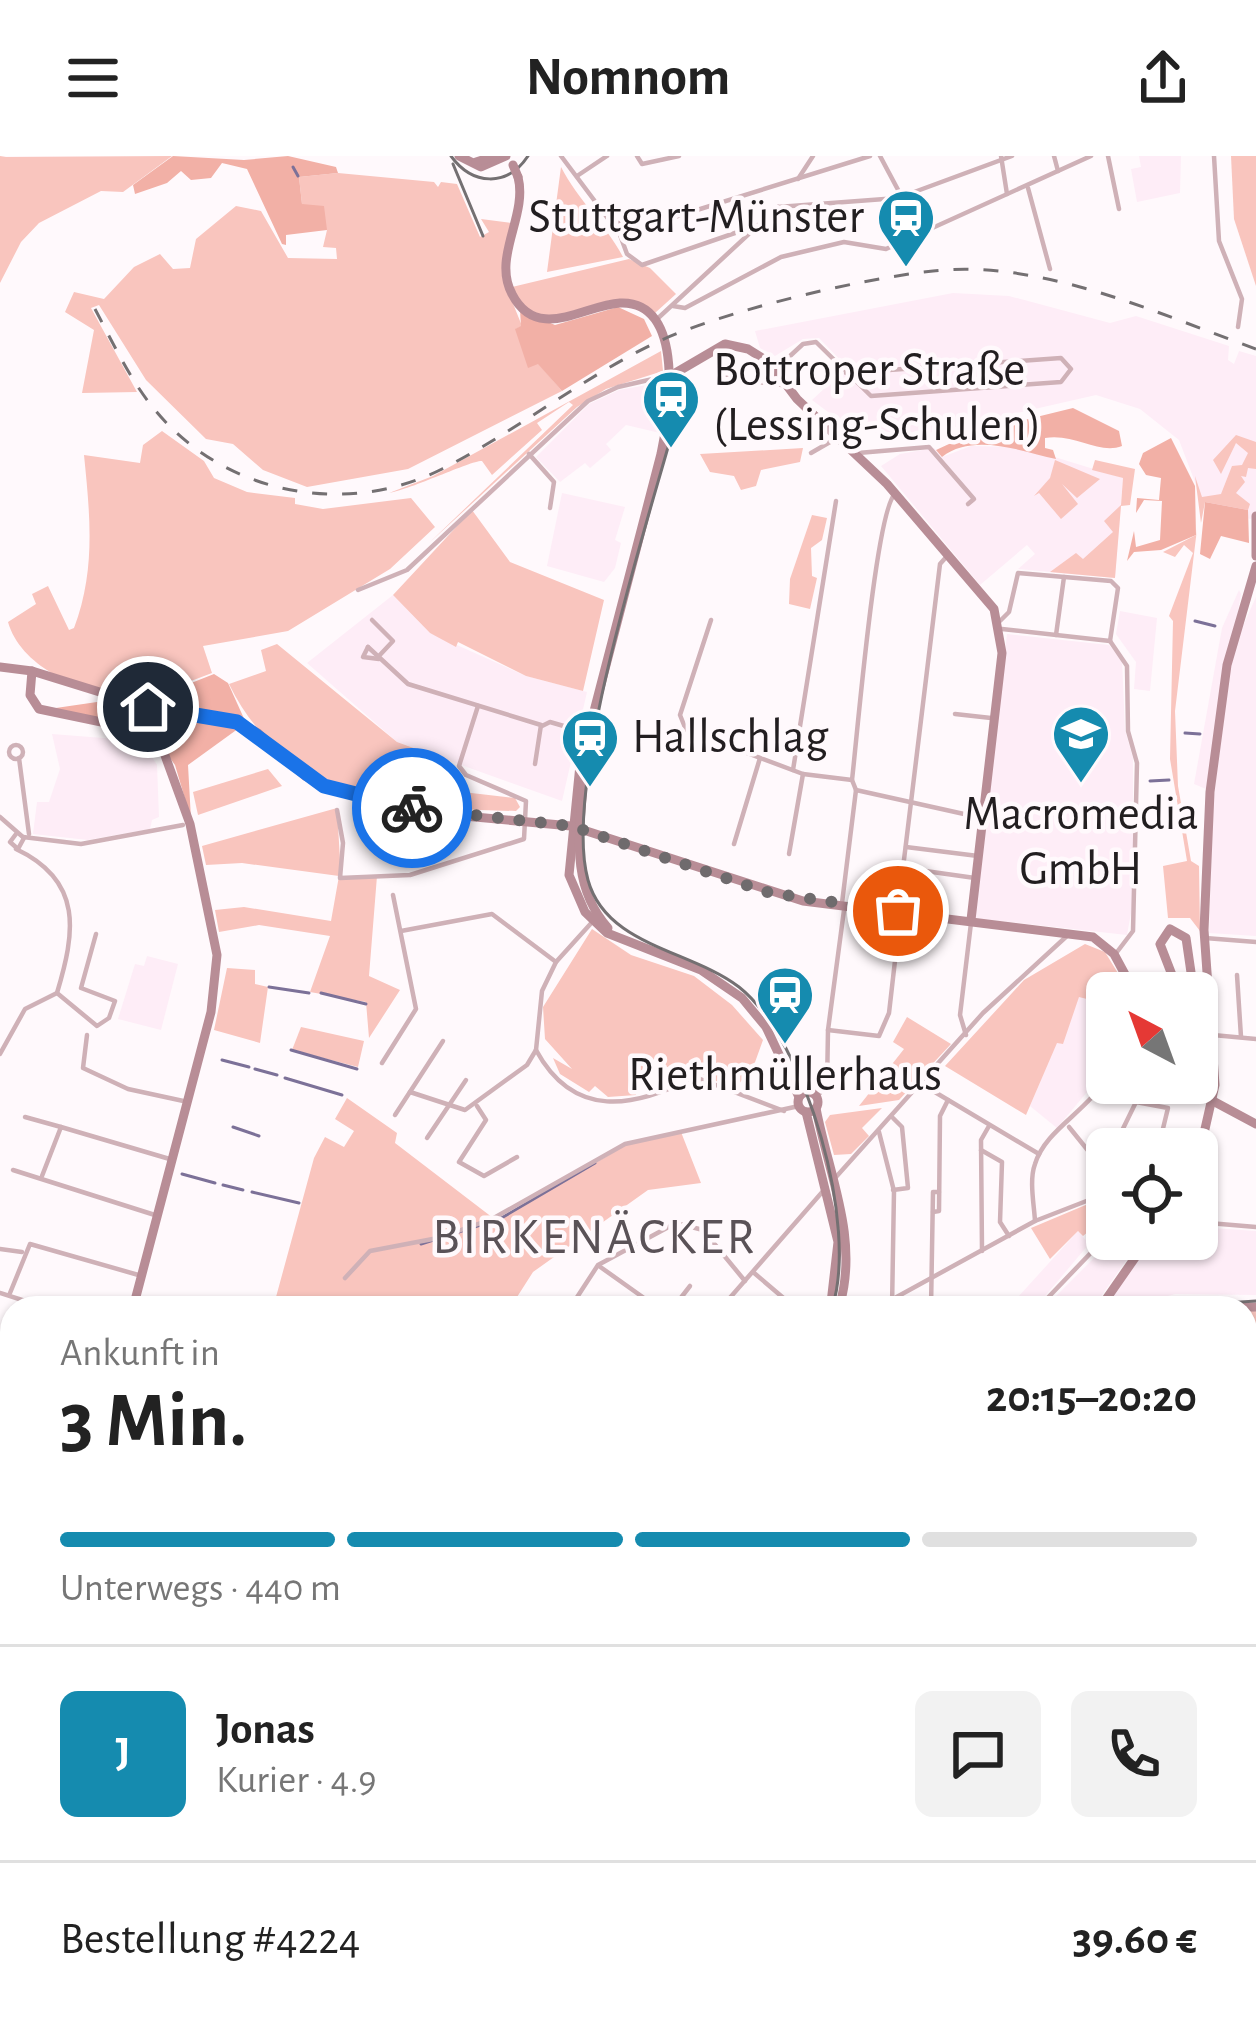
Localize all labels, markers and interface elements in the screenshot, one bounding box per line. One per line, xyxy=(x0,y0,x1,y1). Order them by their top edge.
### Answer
icon: menu xyxy=(60,45,126,111)
icon: share xyxy=(1130,45,1196,111)
text: Nomnom xyxy=(526,51,730,105)
station icon: Stuttgart-Münster xyxy=(875,187,937,269)
place label: Stuttgart-Münster xyxy=(528,194,864,242)
place label: Bottroper Straße (Lessing-Schulen) xyxy=(713,347,1041,450)
station icon: Bottroper Straße (Lessing-Schulen) xyxy=(640,368,702,450)
pin xyxy=(97,656,199,758)
icon: home xyxy=(115,674,181,740)
school or university icon: Macromedia GmbH xyxy=(1050,703,1112,785)
station icon: Hallschlag xyxy=(559,707,621,789)
place label: Hallschlag xyxy=(632,714,829,762)
courier xyxy=(352,748,472,868)
icon: bike xyxy=(379,775,445,841)
place label: Macromedia GmbH xyxy=(963,791,1199,894)
pin xyxy=(847,860,949,962)
icon: bag xyxy=(865,878,931,944)
station icon: Riethmüllerhaus xyxy=(754,964,816,1046)
north arrow xyxy=(1086,972,1218,1104)
map controls xyxy=(1086,972,1218,1260)
place label: Riethmüllerhaus xyxy=(628,1052,942,1100)
button: locate xyxy=(1086,1128,1218,1260)
district label: BIRKENÄCKER xyxy=(432,1210,758,1263)
text: Ankunft in xyxy=(60,1334,220,1373)
text: 20:15–20:20 xyxy=(986,1375,1197,1420)
text: 3 Min. xyxy=(60,1383,247,1461)
text: Unterwegs · 440 m xyxy=(60,1569,341,1608)
button: chat xyxy=(915,1691,1041,1817)
button: phone xyxy=(1071,1691,1197,1817)
text: Jonas xyxy=(216,1707,315,1752)
text: J xyxy=(115,1731,131,1776)
text: Kurier · 4.9 xyxy=(216,1761,377,1800)
text: Bestellung #4224 xyxy=(60,1917,360,1962)
text: 39.60 € xyxy=(1073,1917,1197,1962)

